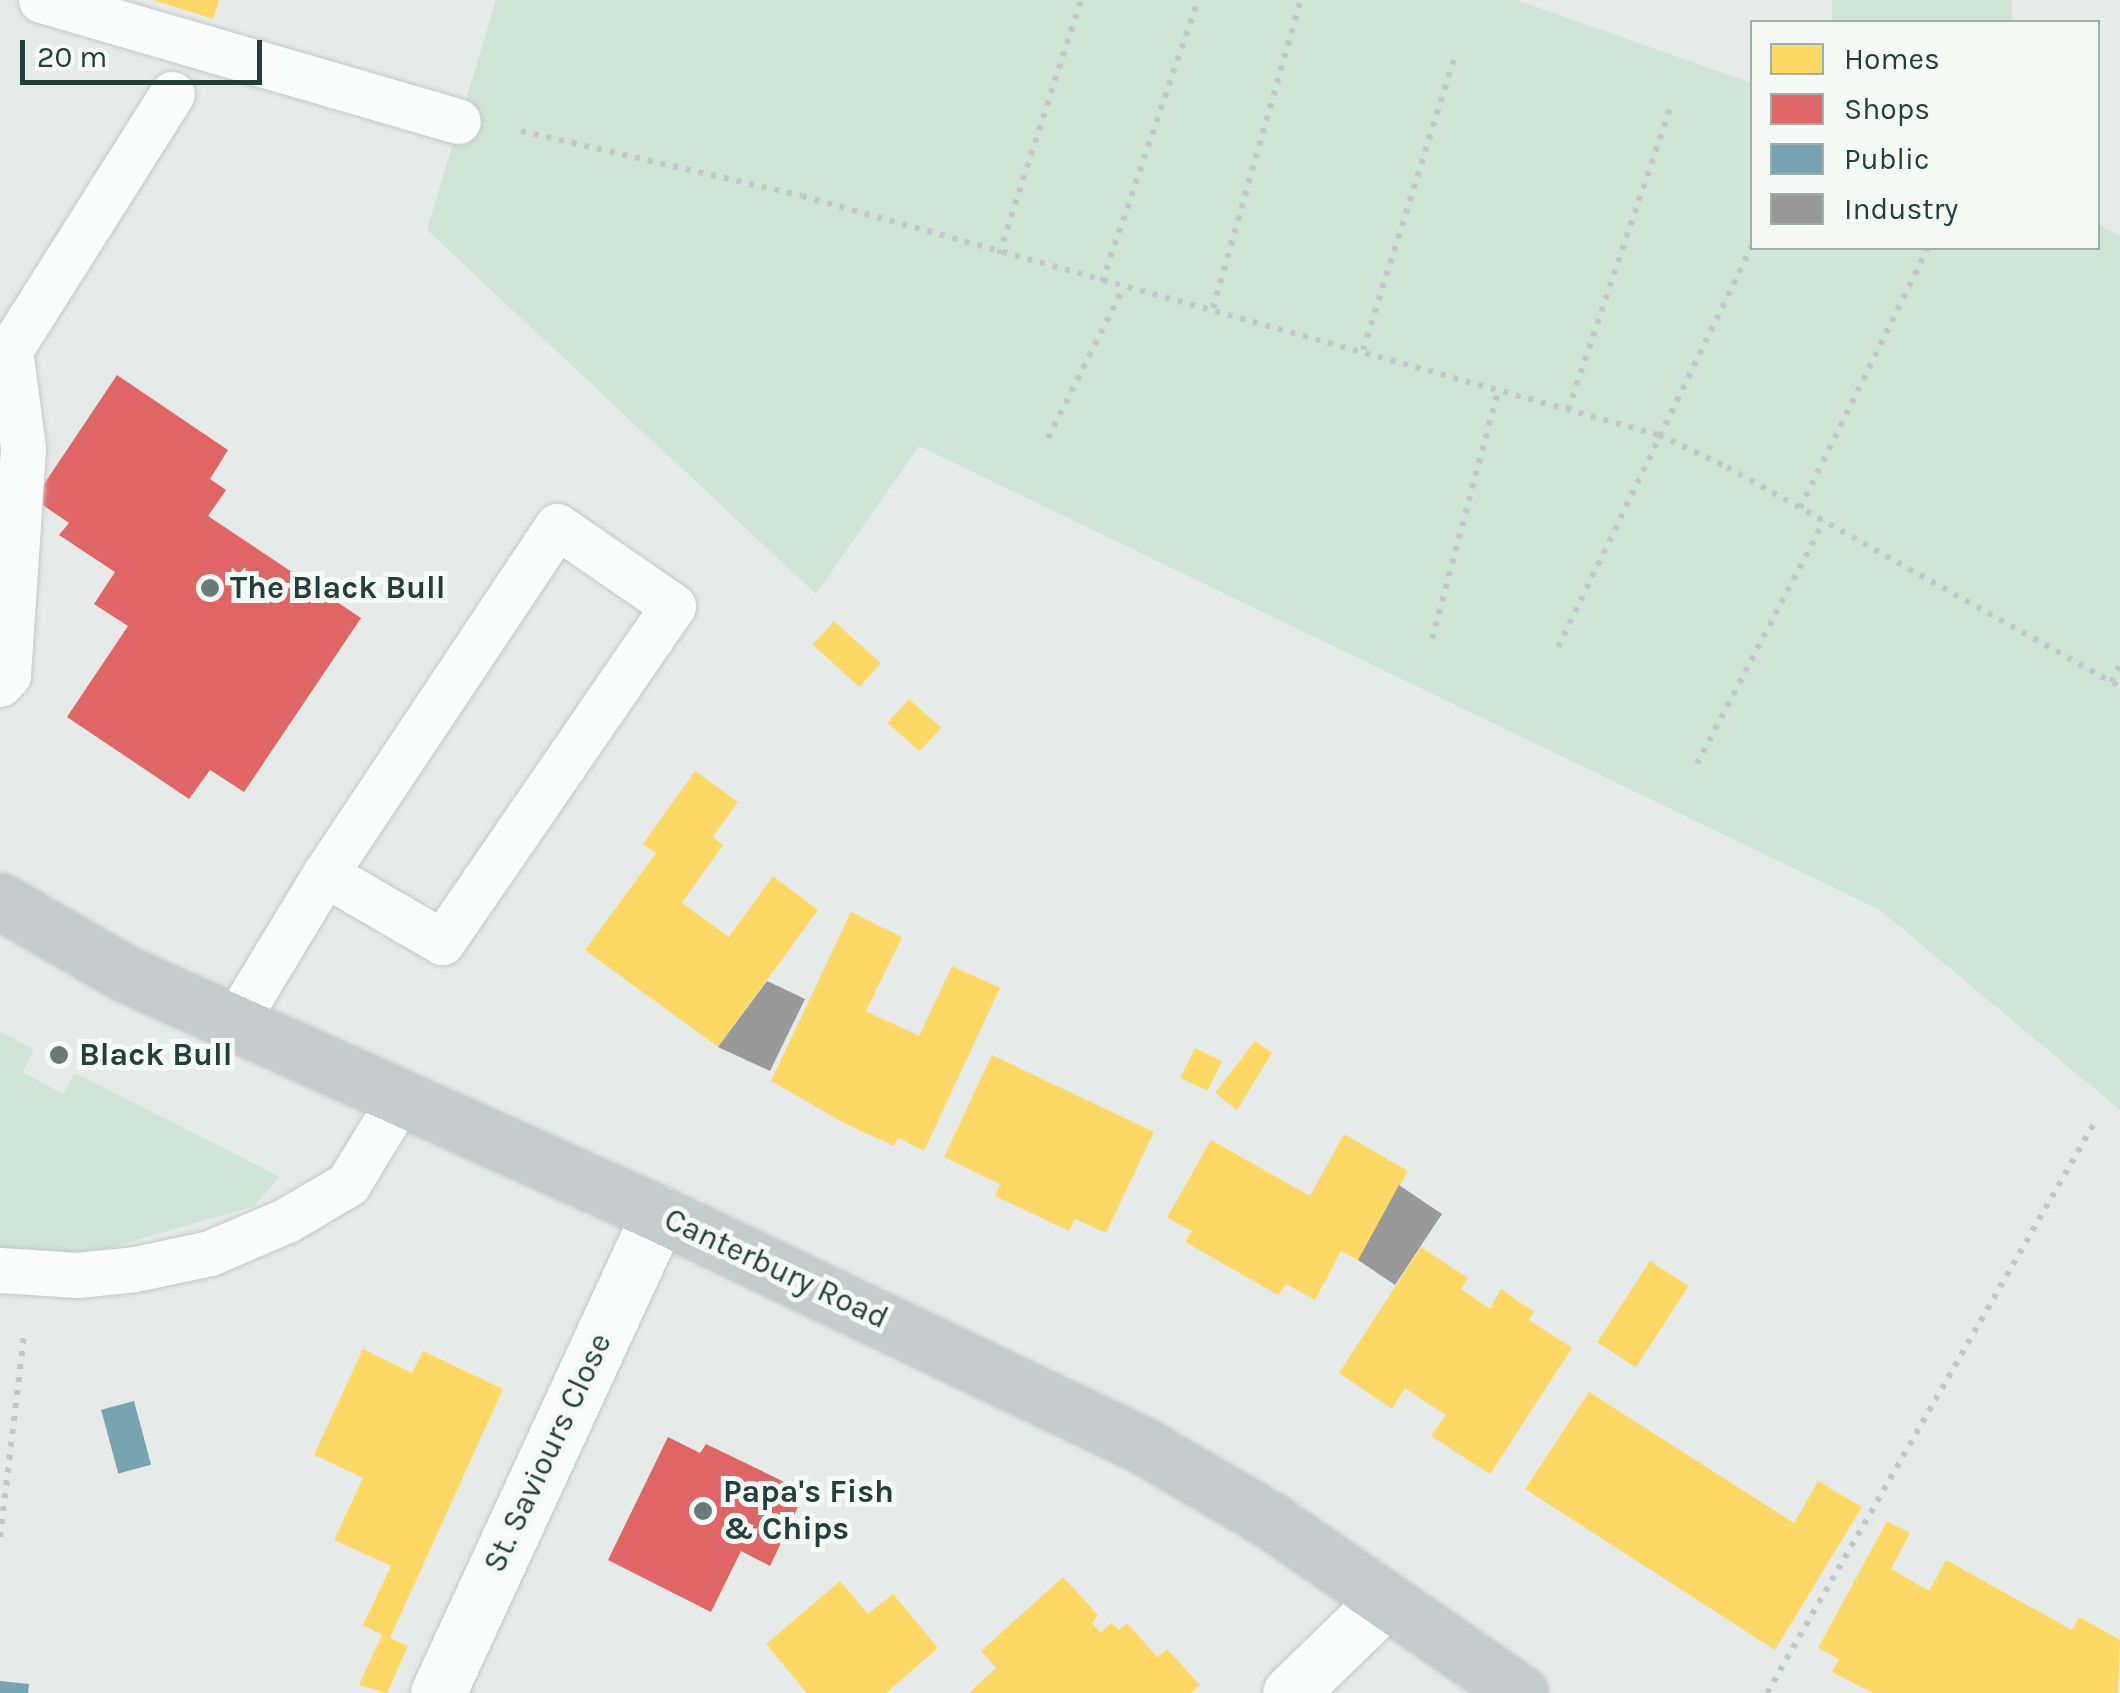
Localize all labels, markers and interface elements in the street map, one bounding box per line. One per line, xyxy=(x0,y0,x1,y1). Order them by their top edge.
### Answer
scale bar xyxy=(25,20,268,82)
legend xyxy=(1750,20,2100,250)
text: 20 m xyxy=(37,39,107,75)
text: Homes xyxy=(1844,41,1940,77)
text: Shops xyxy=(1844,91,1930,127)
text: Public xyxy=(1844,141,1929,177)
text: Industry xyxy=(1844,191,1958,227)
place label: The Black Bull xyxy=(230,569,445,607)
marker: The Black Bull xyxy=(199,577,221,599)
place label: Black Bull xyxy=(79,1036,232,1074)
marker: Black Bull xyxy=(48,1044,70,1066)
street label: Canterbury Road xyxy=(658,1200,894,1338)
street label: St. Saviours Close xyxy=(476,1327,620,1579)
place label: Papa's Fish & Chips xyxy=(723,1474,894,1549)
marker: Papa's Fish & Chips xyxy=(692,1500,714,1522)

